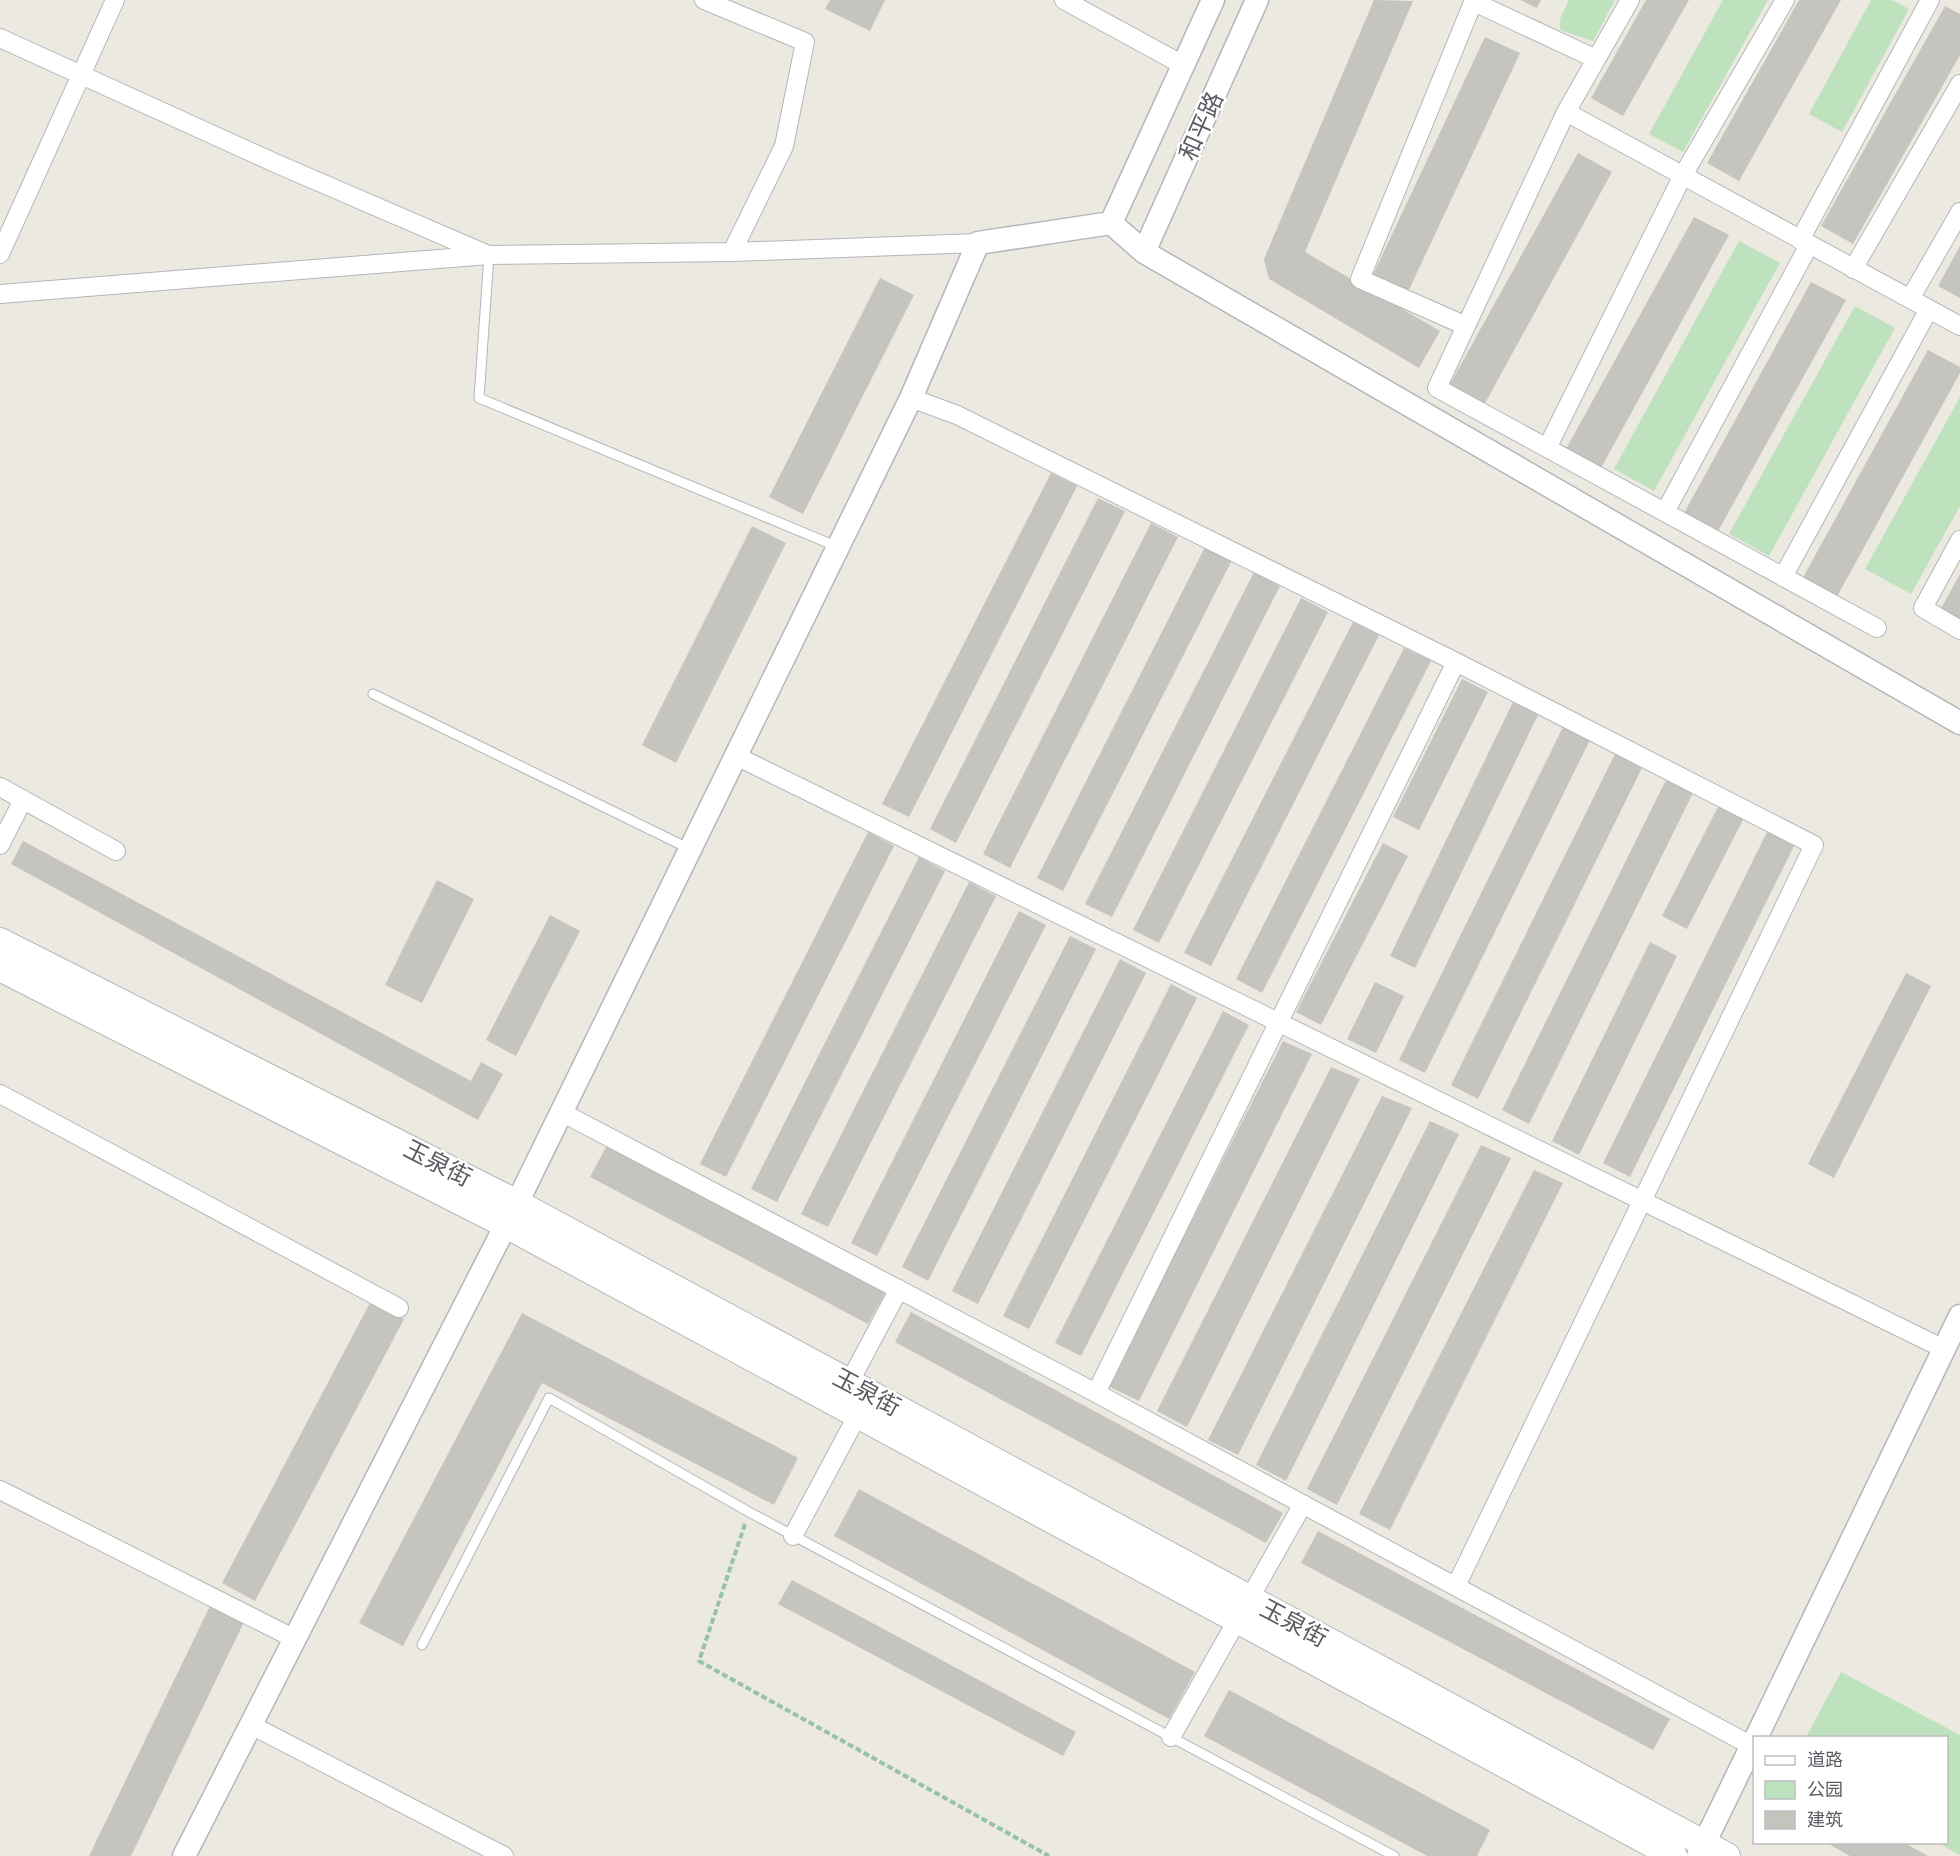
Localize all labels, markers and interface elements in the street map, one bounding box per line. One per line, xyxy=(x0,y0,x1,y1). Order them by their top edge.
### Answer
street label: 和平路 xyxy=(1170,86,1232,166)
street label: 玉泉街 xyxy=(398,1131,478,1195)
street label: 玉泉街 xyxy=(827,1360,907,1424)
street label: 玉泉街 xyxy=(1254,1591,1334,1655)
legend xyxy=(1753,1736,1948,1844)
text: 道路 xyxy=(1807,1747,1843,1773)
text: 公园 xyxy=(1807,1777,1843,1803)
text: 建筑 xyxy=(1807,1807,1843,1833)

